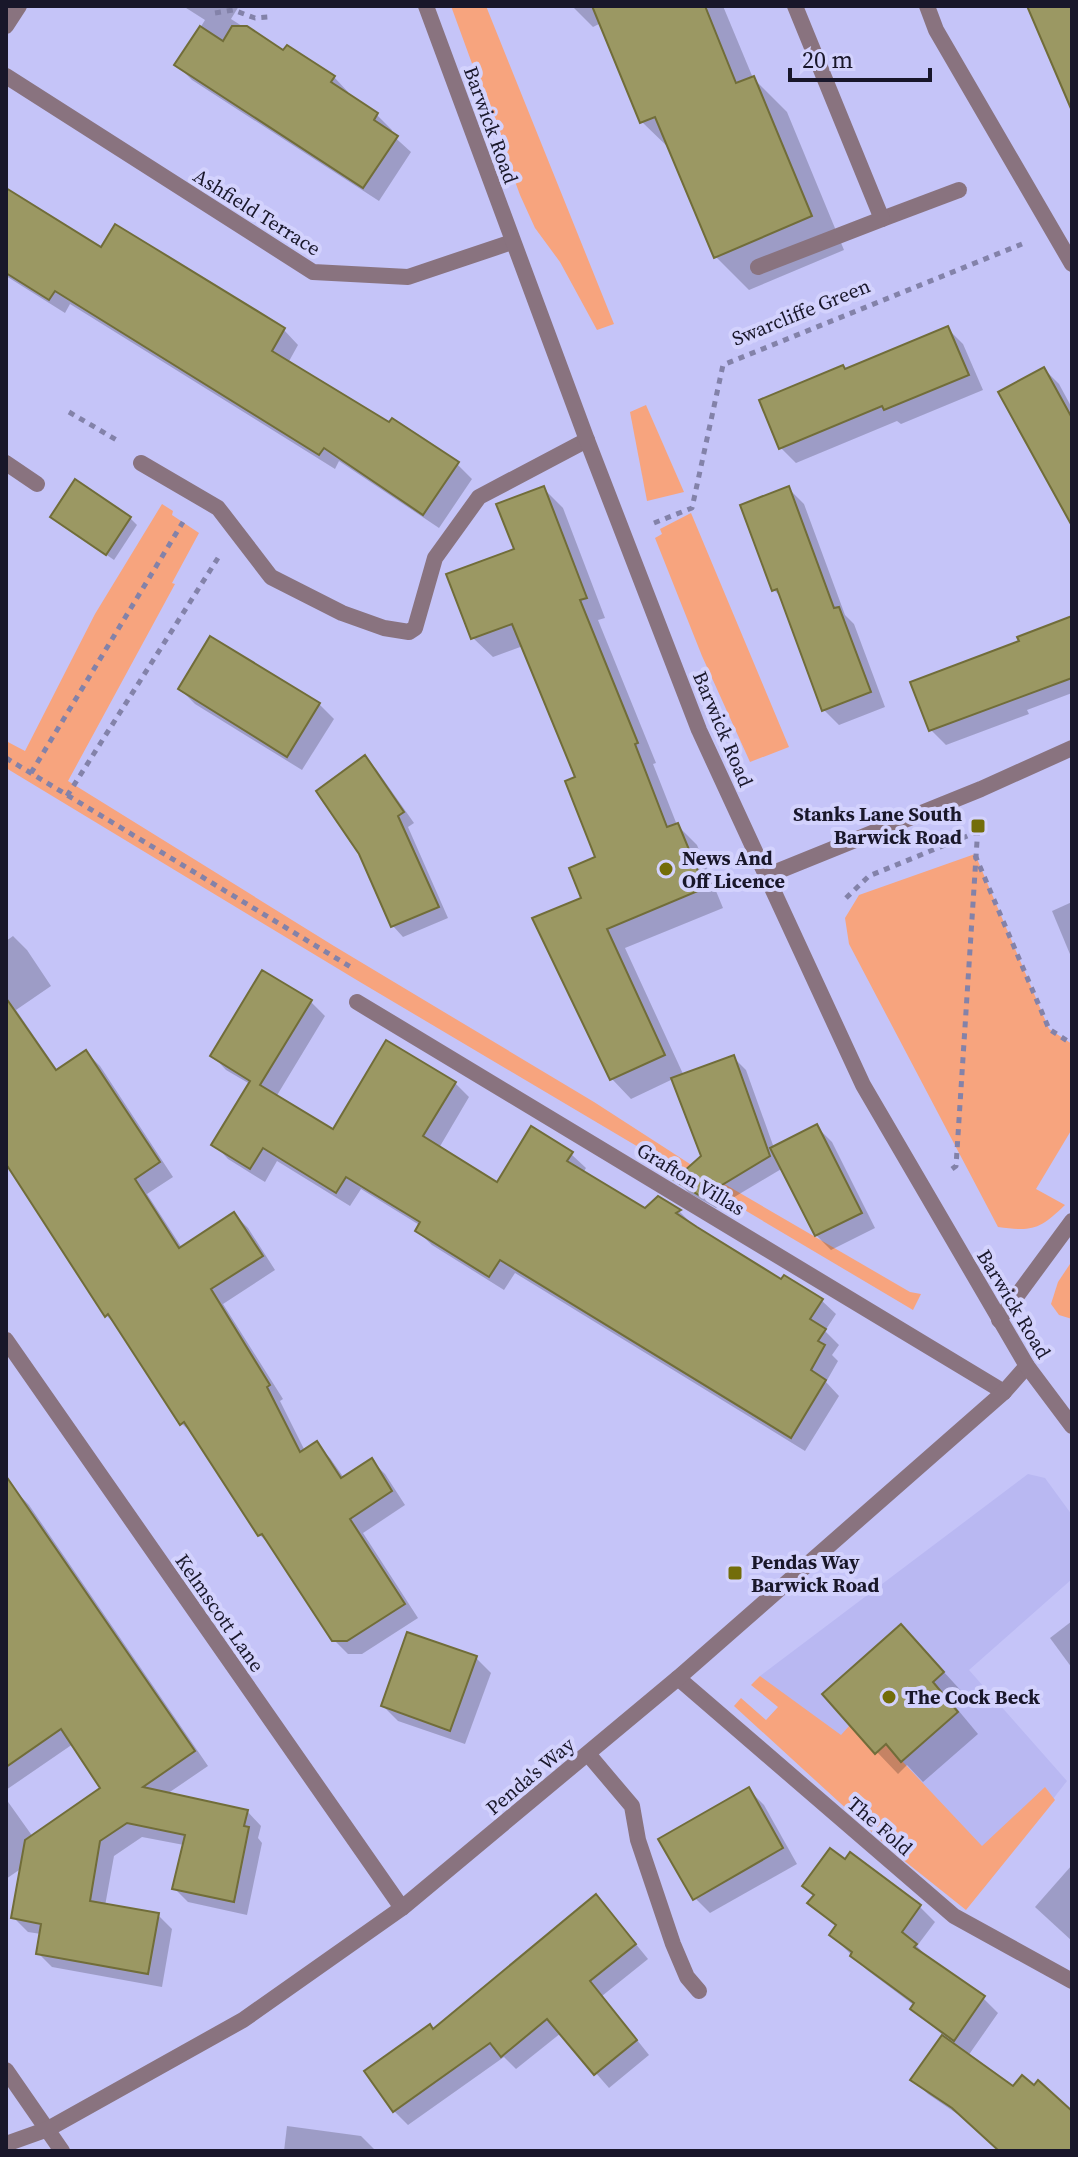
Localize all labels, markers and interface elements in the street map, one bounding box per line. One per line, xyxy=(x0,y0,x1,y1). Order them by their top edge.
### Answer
scale bar xyxy=(790,32,930,82)
text: 20 m xyxy=(802,43,853,76)
street label: Barwick Road xyxy=(457,62,525,188)
street label: Ashfield Terrace xyxy=(188,162,326,262)
street label: Swarcliffe Green xyxy=(728,272,874,352)
street label: Barwick Road xyxy=(686,667,760,792)
place label: Stanks Lane South Barwick Road xyxy=(793,800,962,851)
marker: Stanks Lane South Barwick Road xyxy=(969,817,987,835)
place label: News And Off Licence xyxy=(682,844,785,895)
marker: News And Off Licence xyxy=(657,860,675,878)
street label: Grafton Villas xyxy=(632,1136,750,1222)
street label: Barwick Road xyxy=(970,1244,1058,1364)
street label: Kelmscott Lane xyxy=(169,1548,271,1678)
place label: Pendas Way Barwick Road xyxy=(751,1548,879,1599)
marker: Pendas Way Barwick Road xyxy=(726,1564,744,1582)
place label: The Cock Beck xyxy=(905,1683,1040,1711)
marker: The Cock Beck xyxy=(880,1688,898,1706)
street label: Penda's Way xyxy=(480,1730,581,1821)
street label: The Fold xyxy=(841,1790,919,1863)

